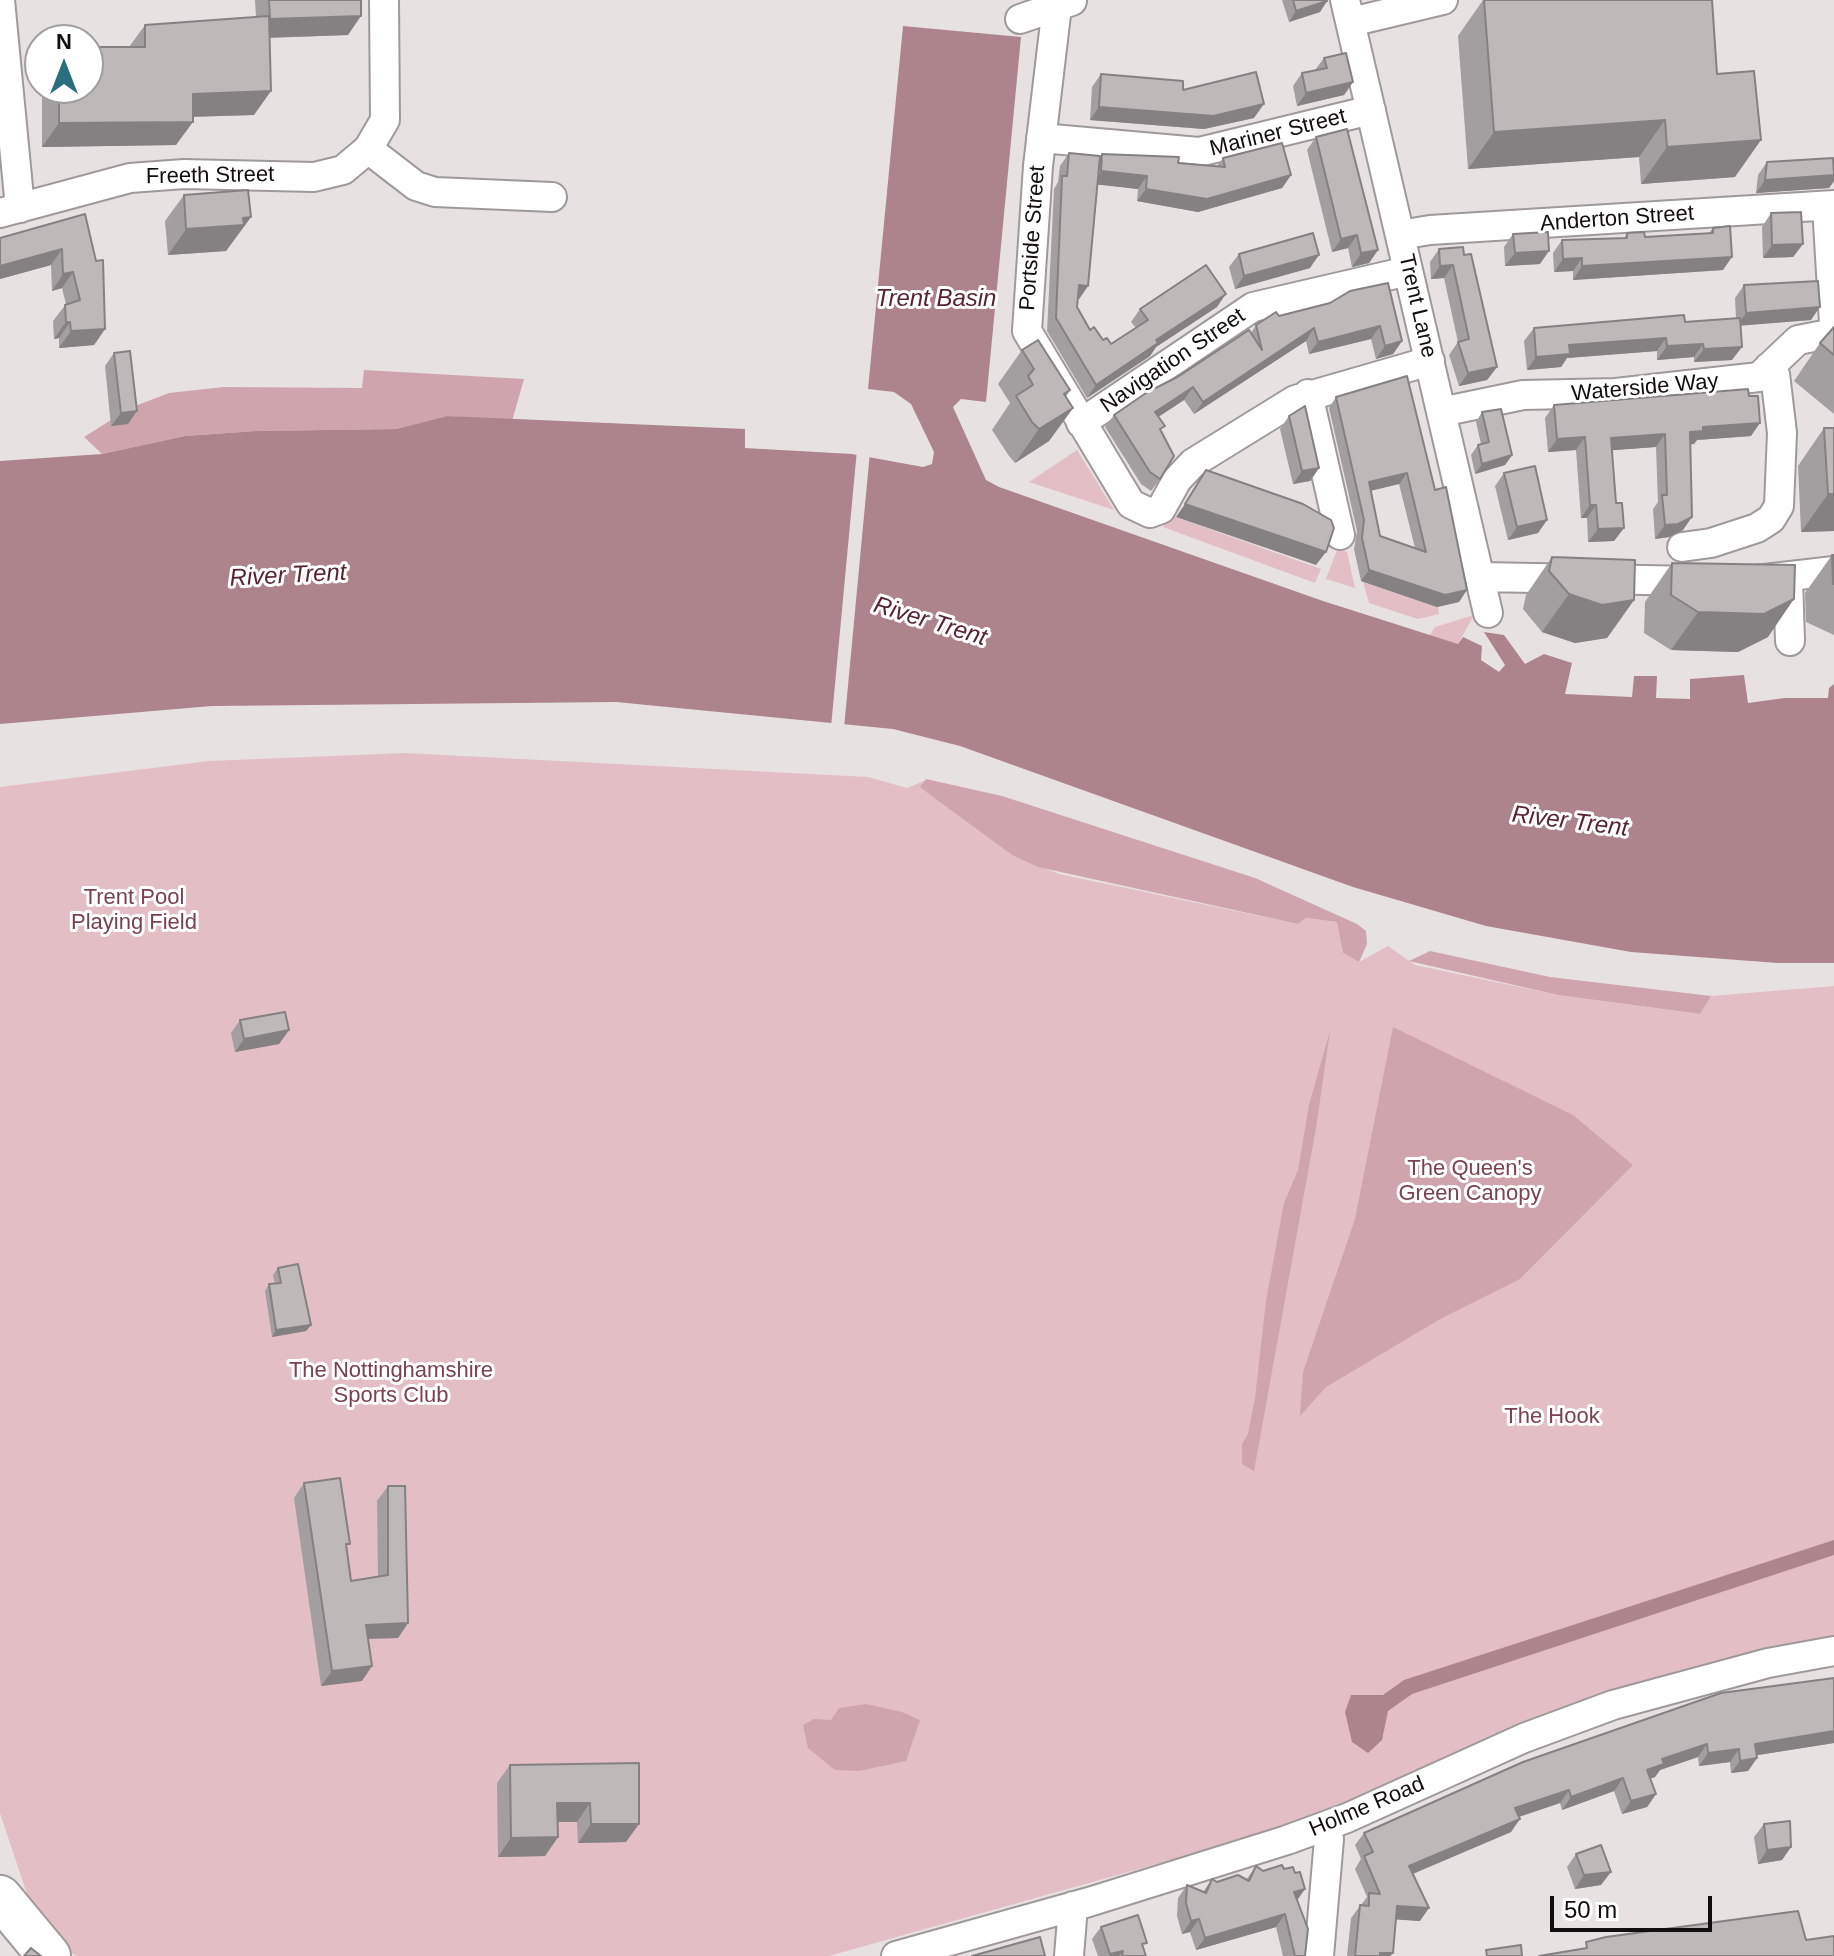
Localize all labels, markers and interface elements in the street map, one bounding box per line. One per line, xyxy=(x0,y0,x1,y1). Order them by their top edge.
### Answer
north arrow xyxy=(24,24,104,104)
text: N xyxy=(56,29,72,54)
street label: Mariner Street xyxy=(1207,103,1349,163)
street label: Freeth Street xyxy=(146,162,274,190)
street label: Portside Street xyxy=(1015,164,1051,312)
street label: Anderton Street xyxy=(1539,200,1695,238)
street label: Trent Lane xyxy=(1392,252,1442,360)
water label: Trent Basin xyxy=(876,285,996,313)
street label: Navigation Street xyxy=(1096,303,1250,419)
street label: Waterside Way xyxy=(1570,368,1720,408)
water label: River Trent xyxy=(229,559,347,593)
water label: River Trent xyxy=(870,591,990,653)
water label: River Trent xyxy=(1510,801,1630,843)
park label: Trent Pool Playing Field xyxy=(71,885,197,936)
park label: The Queen's Green Canopy xyxy=(1398,1156,1542,1208)
park label: The Nottinghamshire Sports Club xyxy=(289,1358,493,1410)
park label: The Hook xyxy=(1504,1404,1600,1430)
street label: Holme Road xyxy=(1306,1771,1428,1843)
scale bar xyxy=(1554,1880,1716,1930)
text: 50 m xyxy=(1564,1896,1617,1923)

